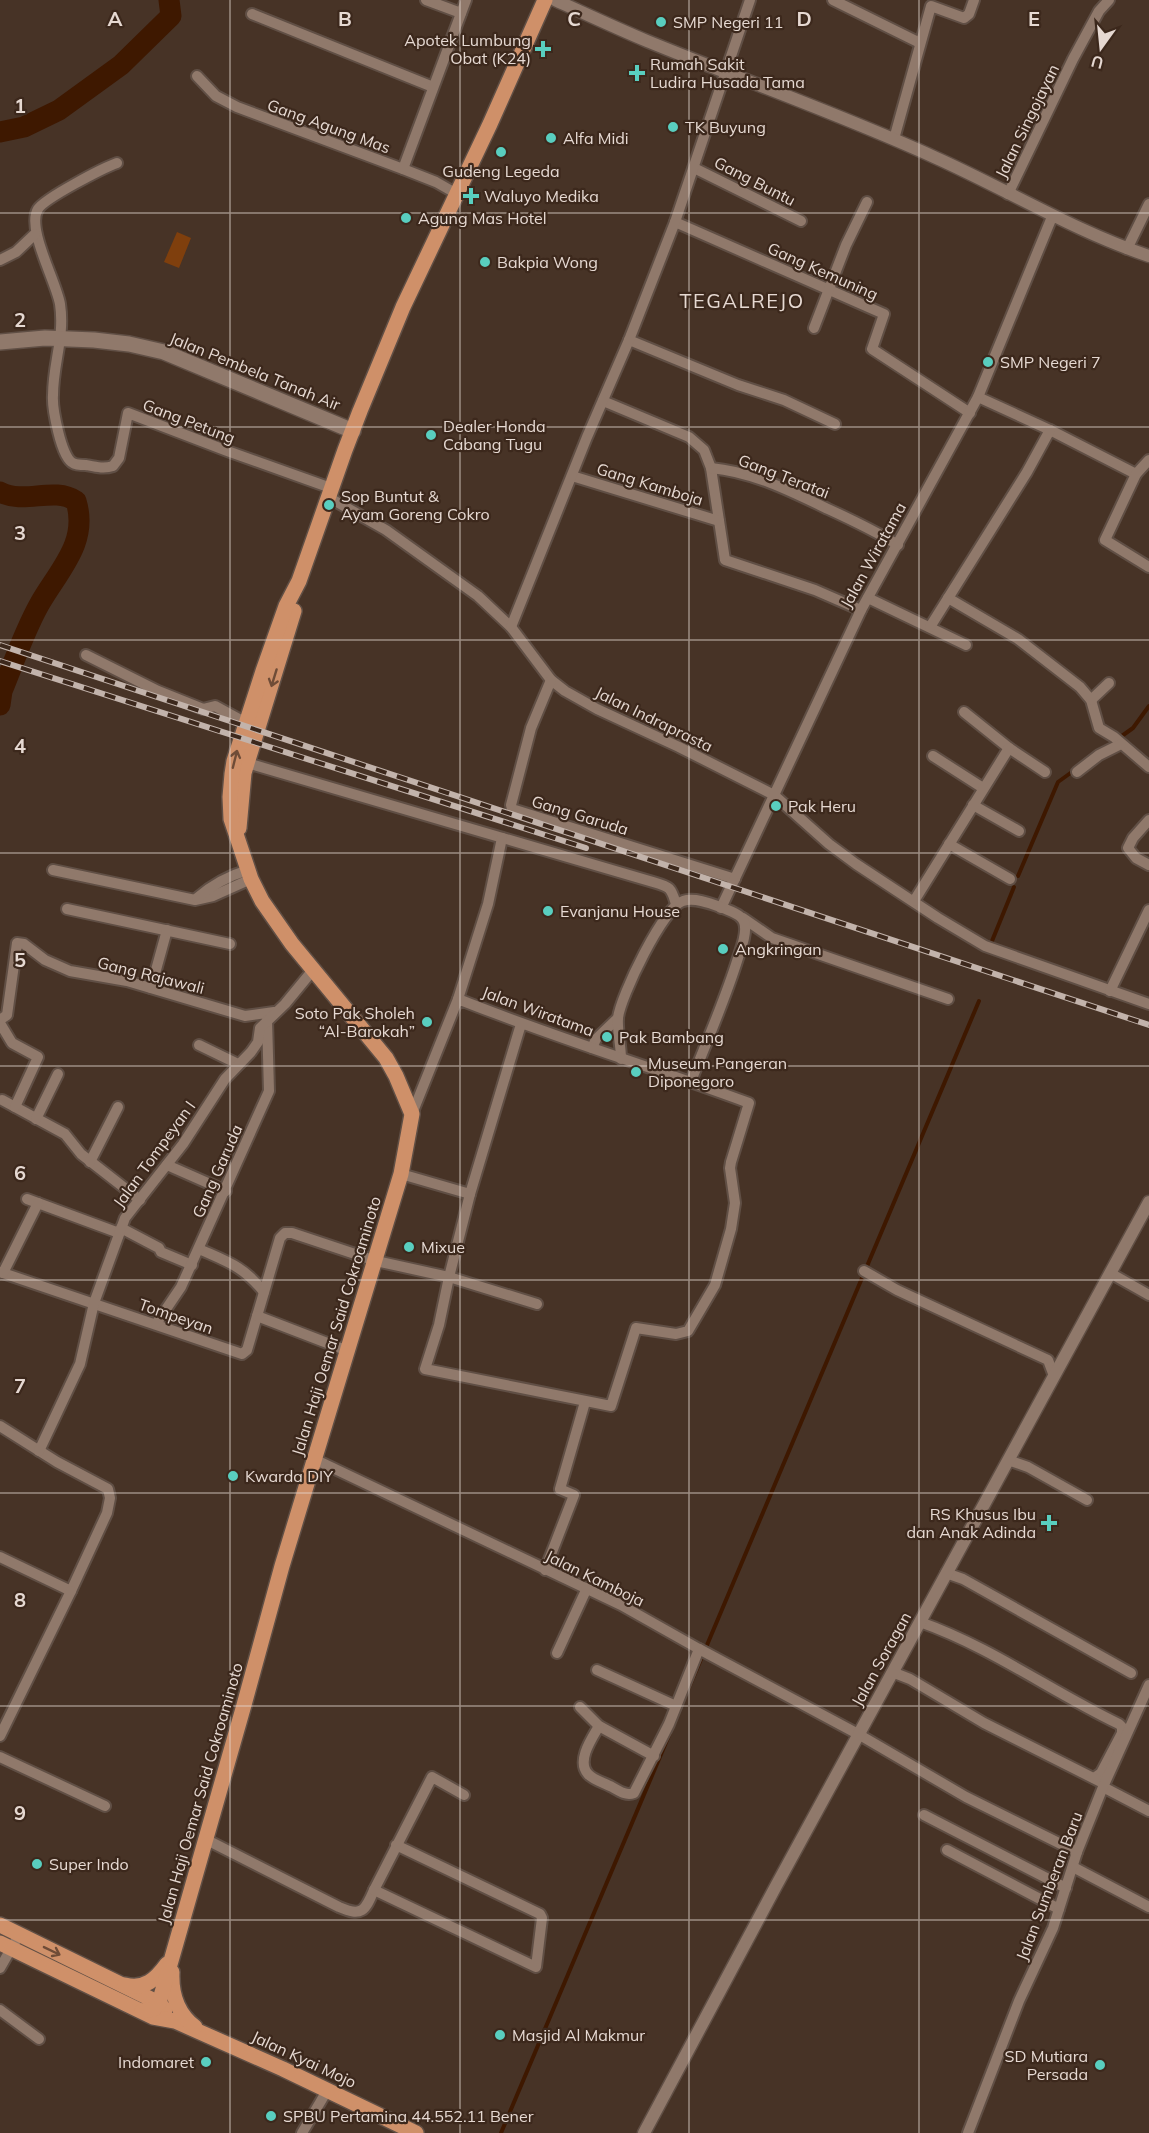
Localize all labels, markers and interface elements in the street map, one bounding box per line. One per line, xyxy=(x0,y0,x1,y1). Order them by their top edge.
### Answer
text: A xyxy=(108,6,123,31)
text: B xyxy=(338,6,352,31)
text: C xyxy=(567,6,581,31)
text: D xyxy=(796,6,812,31)
text: E xyxy=(1028,6,1040,31)
place label: SMP Negeri 11 xyxy=(673,12,783,32)
marker: SMP Negeri 11 xyxy=(654,15,668,29)
north arrow xyxy=(1071,18,1131,78)
place label: Apotek Lumbung Obat (K24) xyxy=(404,30,531,68)
marker: Apotek Lumbung Obat (K24) xyxy=(536,42,550,56)
text: U xyxy=(1089,51,1105,74)
place label: Rumah Sakit Ludira Husada Tama xyxy=(650,54,805,92)
street label: Jalan Singojayan xyxy=(991,61,1063,181)
marker: Rumah Sakit Ludira Husada Tama xyxy=(628,64,646,82)
text: 1 xyxy=(14,93,26,118)
street label: Gang Agung Mas xyxy=(265,94,393,158)
place label: TK Buyung xyxy=(685,117,766,137)
marker: TK Buyung xyxy=(666,120,680,134)
place label: Alfa Midi xyxy=(563,128,629,148)
marker: Alfa Midi xyxy=(544,131,558,145)
marker: Gudeng Legeda xyxy=(494,145,508,159)
street label: Gang Buntu xyxy=(711,152,799,210)
place label: Gudeng Legeda xyxy=(442,161,560,181)
place label: Waluyo Medika xyxy=(484,186,599,206)
marker: Waluyo Medika xyxy=(462,187,480,205)
place label: Agung Mas Hotel xyxy=(418,208,547,228)
marker: Agung Mas Hotel xyxy=(399,211,413,225)
street label: Gang Kemuning xyxy=(765,238,881,304)
place label: Bakpia Wong xyxy=(497,252,598,272)
marker: Bakpia Wong xyxy=(478,255,492,269)
district label: TEGALREJO xyxy=(679,288,805,313)
text: 2 xyxy=(14,307,26,332)
street label: Jalan Pembela Tanah Air xyxy=(167,328,344,415)
place label: SMP Negeri 7 xyxy=(1000,352,1101,372)
marker: SMP Negeri 7 xyxy=(981,355,995,369)
street label: Gang Petung xyxy=(140,394,238,448)
place label: Dealer Honda Cabang Tugu xyxy=(443,416,546,454)
marker: Dealer Honda Cabang Tugu xyxy=(424,428,438,442)
street label: Gang Teratai xyxy=(736,449,832,503)
street label: Gang Kamboja xyxy=(594,458,706,510)
place label: Sop Buntut & Ayam Goreng Cokro xyxy=(341,486,490,524)
marker: Sop Buntut & Ayam Goreng Cokro xyxy=(322,498,336,512)
street label: Jalan Wiratama xyxy=(836,499,910,611)
text: 3 xyxy=(14,520,26,545)
one-way arrow xyxy=(268,668,279,687)
street label: Jalan Indraprasta xyxy=(592,682,716,756)
text: 4 xyxy=(14,733,26,758)
one-way arrow xyxy=(230,750,242,769)
street label: Gang Garuda xyxy=(529,791,631,839)
place label: Pak Heru xyxy=(788,796,856,816)
marker: Pak Heru xyxy=(769,799,783,813)
place label: Evanjanu House xyxy=(560,901,680,921)
marker: Evanjanu House xyxy=(541,904,555,918)
place label: Angkringan xyxy=(735,939,822,959)
marker: Angkringan xyxy=(716,942,730,956)
text: 5 xyxy=(14,947,26,972)
street label: Gang Rajawali xyxy=(95,952,207,998)
street label: Jalan Wiratama xyxy=(479,981,597,1041)
place label: Soto Pak Sholeh “Al-Barokah” xyxy=(295,1003,415,1041)
marker: Soto Pak Sholeh “Al-Barokah” xyxy=(420,1015,434,1029)
place label: Pak Bambang xyxy=(619,1027,724,1047)
marker: Pak Bambang xyxy=(600,1030,614,1044)
place label: Museum Pangeran Diponegoro xyxy=(648,1053,787,1091)
marker: Museum Pangeran Diponegoro xyxy=(629,1065,643,1079)
street label: Jalan Tompeyan I xyxy=(108,1097,200,1211)
street label: Gang Garuda xyxy=(188,1121,246,1221)
text: 6 xyxy=(14,1160,26,1185)
street label: Jalan Haji Oemar Said Cokroaminoto xyxy=(287,1194,385,1458)
place label: Mixue xyxy=(421,1237,465,1257)
marker: Mixue xyxy=(402,1240,416,1254)
street label: Tompeyan xyxy=(136,1294,216,1338)
text: 7 xyxy=(14,1373,26,1398)
place label: Kwarda DIY xyxy=(245,1466,333,1486)
marker: Kwarda DIY xyxy=(226,1469,240,1483)
place label: RS Khusus Ibu dan Anak Adinda xyxy=(906,1504,1036,1542)
marker: RS Khusus Ibu dan Anak Adinda xyxy=(1040,1514,1058,1532)
street label: Jalan Kamboja xyxy=(542,1545,648,1611)
text: 8 xyxy=(14,1587,26,1612)
street label: Jalan Soragan xyxy=(847,1608,915,1710)
street label: Jalan Haji Oemar Said Cokroaminoto xyxy=(153,1660,247,1926)
text: 9 xyxy=(14,1800,26,1825)
street label: Jalan Sumberan Baru xyxy=(1011,1809,1087,1963)
place label: Super Indo xyxy=(49,1854,129,1874)
marker: Super Indo xyxy=(30,1857,44,1871)
one-way arrow xyxy=(43,1946,61,1958)
place label: Masjid Al Makmur xyxy=(512,2025,645,2045)
street label: Jalan Kyai Mojo xyxy=(248,2026,360,2092)
marker: Masjid Al Makmur xyxy=(493,2028,507,2042)
place label: SD Mutiara Persada xyxy=(1005,2046,1088,2084)
place label: Indomaret xyxy=(118,2052,194,2072)
marker: Indomaret xyxy=(199,2055,213,2069)
marker: SD Mutiara Persada xyxy=(1093,2058,1107,2072)
place label: SPBU Pertamina 44.552.11 Bener xyxy=(283,2106,534,2126)
marker: SPBU Pertamina 44.552.11 Bener xyxy=(264,2109,278,2123)

